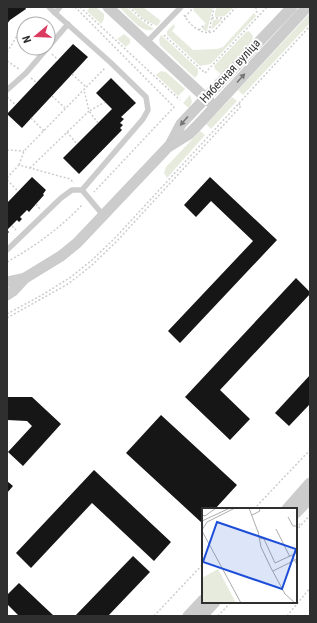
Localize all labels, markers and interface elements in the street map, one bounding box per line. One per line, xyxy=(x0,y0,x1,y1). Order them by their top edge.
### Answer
north arrow xyxy=(16,16,56,56)
text: N xyxy=(20,34,34,44)
street label: Нябесная вуліца xyxy=(197,36,263,106)
one-way arrow xyxy=(237,73,246,83)
one-way arrow xyxy=(180,116,189,126)
inset map xyxy=(202,508,297,603)

